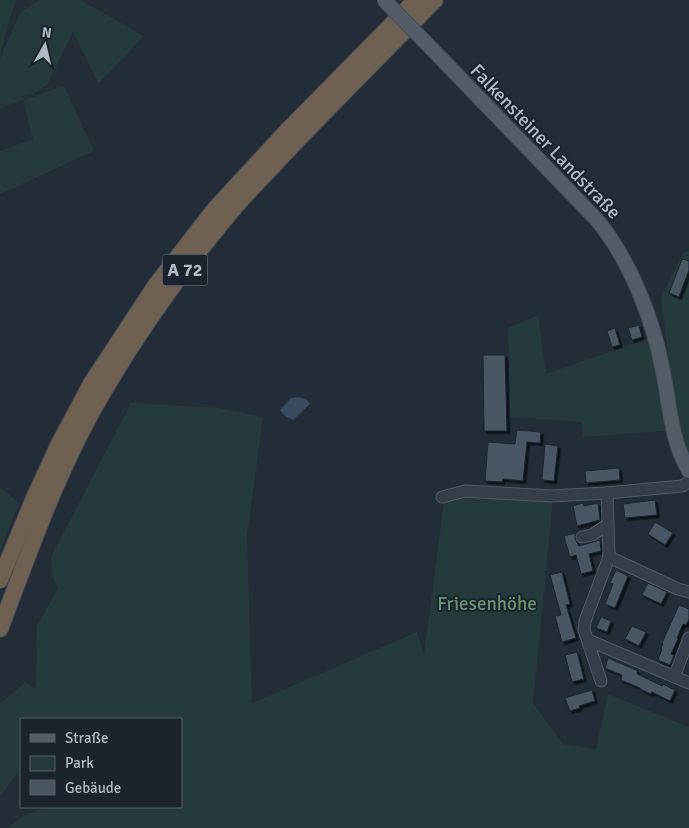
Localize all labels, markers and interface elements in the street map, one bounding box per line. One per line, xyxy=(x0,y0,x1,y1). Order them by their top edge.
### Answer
north arrow xyxy=(20,20,70,70)
text: N xyxy=(41,24,53,42)
street label: Falkensteiner Landstraße xyxy=(465,59,626,224)
road number: A 72 xyxy=(162,254,208,286)
park label: Friesenhöhe xyxy=(437,592,537,616)
legend xyxy=(20,718,182,808)
text: Straße xyxy=(65,729,109,747)
text: Park xyxy=(65,754,94,772)
text: Gebäude xyxy=(65,779,121,797)

